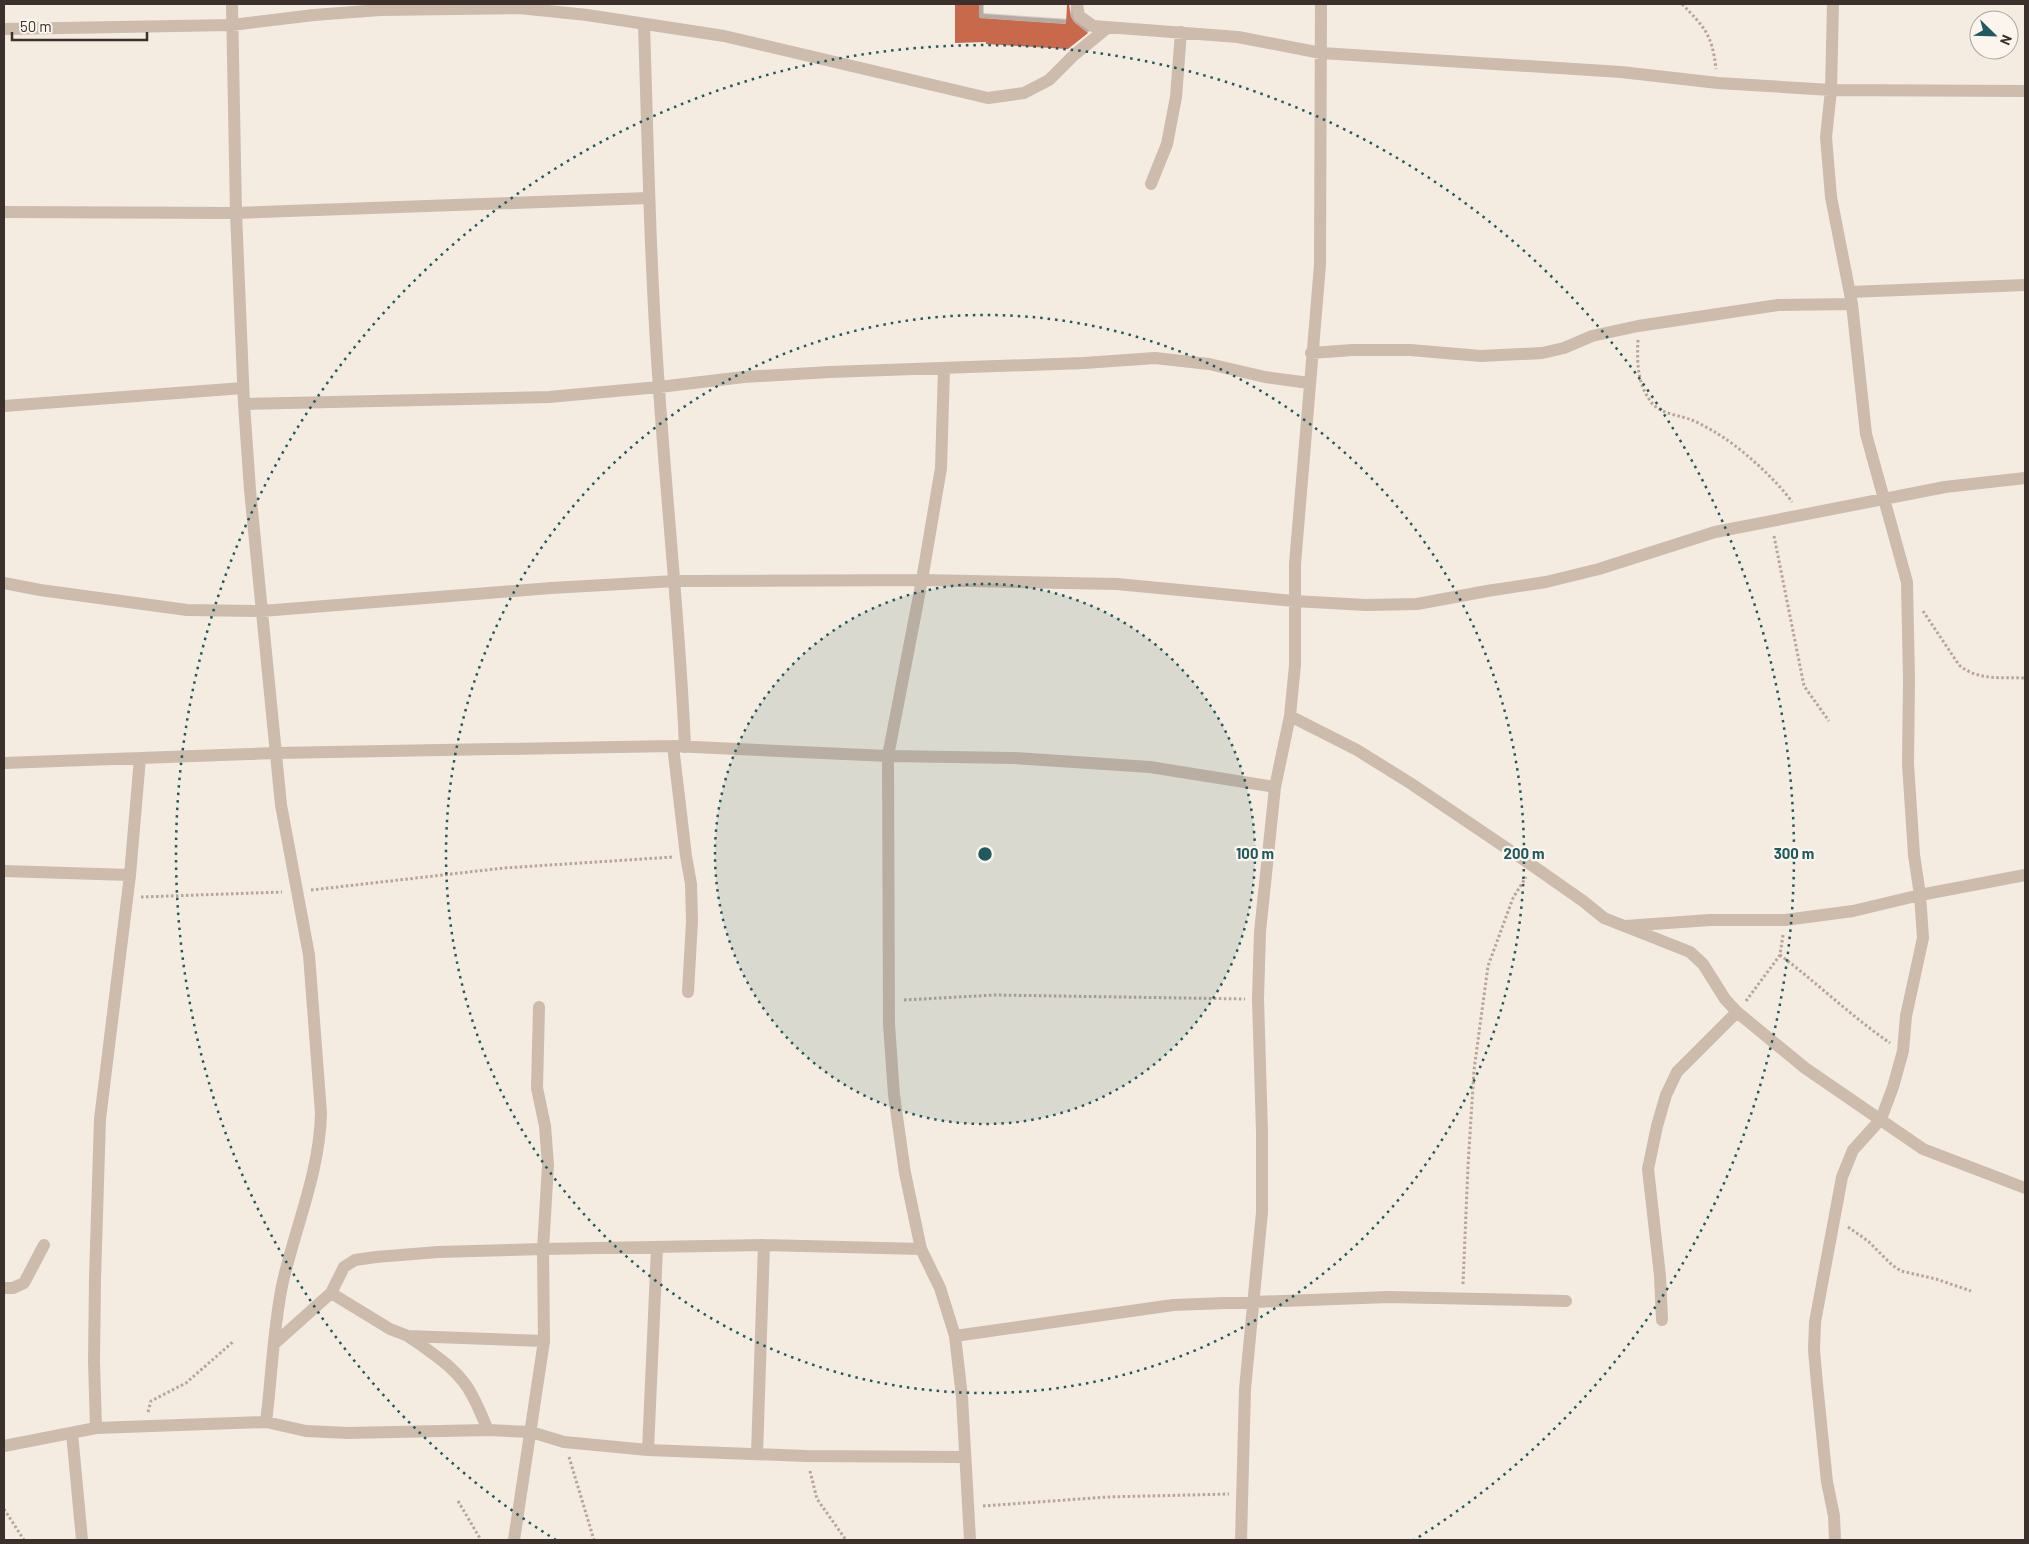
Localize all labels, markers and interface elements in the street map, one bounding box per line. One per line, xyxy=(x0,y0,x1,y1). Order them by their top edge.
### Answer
scale bar xyxy=(12,10,148,42)
north arrow xyxy=(1969,10,2019,60)
text: 50 m xyxy=(20,17,52,35)
text: N xyxy=(1997,33,2016,48)
text: 100 m xyxy=(1236,844,1274,862)
text: 200 m xyxy=(1503,844,1545,862)
text: 300 m xyxy=(1774,844,1814,862)
centre of rings xyxy=(976,845,994,863)

